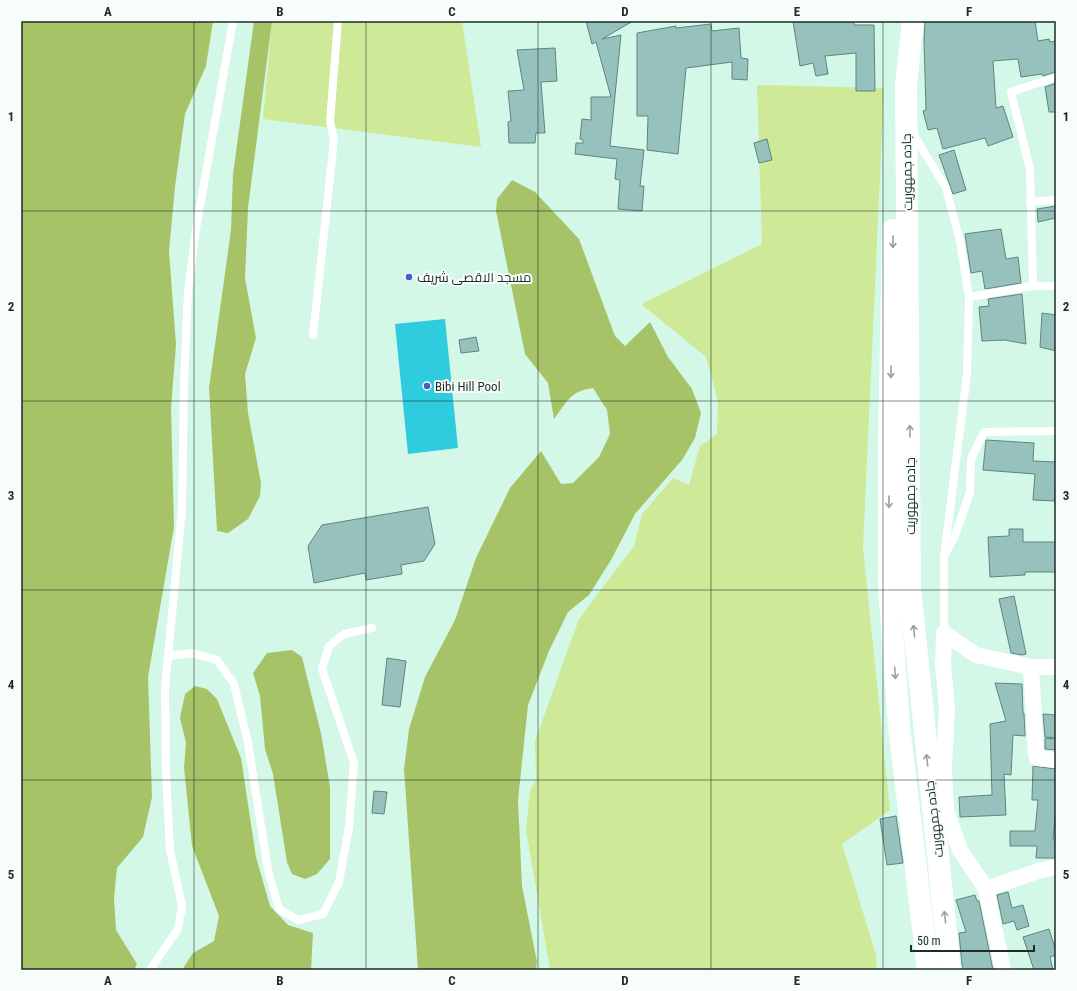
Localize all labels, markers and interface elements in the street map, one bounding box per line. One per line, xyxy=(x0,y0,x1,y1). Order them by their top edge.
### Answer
text: A xyxy=(104,4,112,19)
text: B xyxy=(276,4,284,19)
text: C xyxy=(448,4,456,19)
text: D xyxy=(621,4,629,19)
text: E xyxy=(794,4,801,19)
text: F xyxy=(966,4,972,19)
text: 1 xyxy=(8,109,14,124)
text: 1 xyxy=(1063,109,1069,124)
street label: جاده جمهوریت xyxy=(899,133,915,211)
one-way arrow xyxy=(889,235,897,248)
place label: مسجد الاقصی شریف xyxy=(417,270,531,285)
marker: مسجد الاقصی شریف xyxy=(404,272,414,282)
text: 2 xyxy=(8,299,15,314)
text: 2 xyxy=(1063,299,1070,314)
one-way arrow xyxy=(887,365,895,378)
place label: Bibi Hill Pool xyxy=(435,379,501,394)
marker: Bibi Hill Pool xyxy=(422,381,432,391)
one-way arrow xyxy=(906,425,914,438)
street label: جاده جمهوریت xyxy=(903,457,918,535)
text: 3 xyxy=(8,488,14,503)
text: 3 xyxy=(1063,488,1069,503)
one-way arrow xyxy=(885,495,893,508)
one-way arrow xyxy=(910,625,917,638)
one-way arrow xyxy=(892,666,899,679)
text: 4 xyxy=(8,677,15,692)
text: 4 xyxy=(1063,677,1070,692)
one-way arrow xyxy=(923,754,931,767)
street label: جاده جمهوریت xyxy=(922,780,946,858)
text: 5 xyxy=(8,867,15,882)
text: 5 xyxy=(1063,867,1070,882)
one-way arrow xyxy=(941,911,948,924)
scale bar xyxy=(911,927,1034,953)
text: 50 m xyxy=(917,934,941,948)
text: A xyxy=(104,973,112,988)
text: B xyxy=(276,973,284,988)
text: C xyxy=(448,973,456,988)
text: D xyxy=(621,973,629,988)
text: E xyxy=(794,973,801,988)
text: F xyxy=(966,973,972,988)

